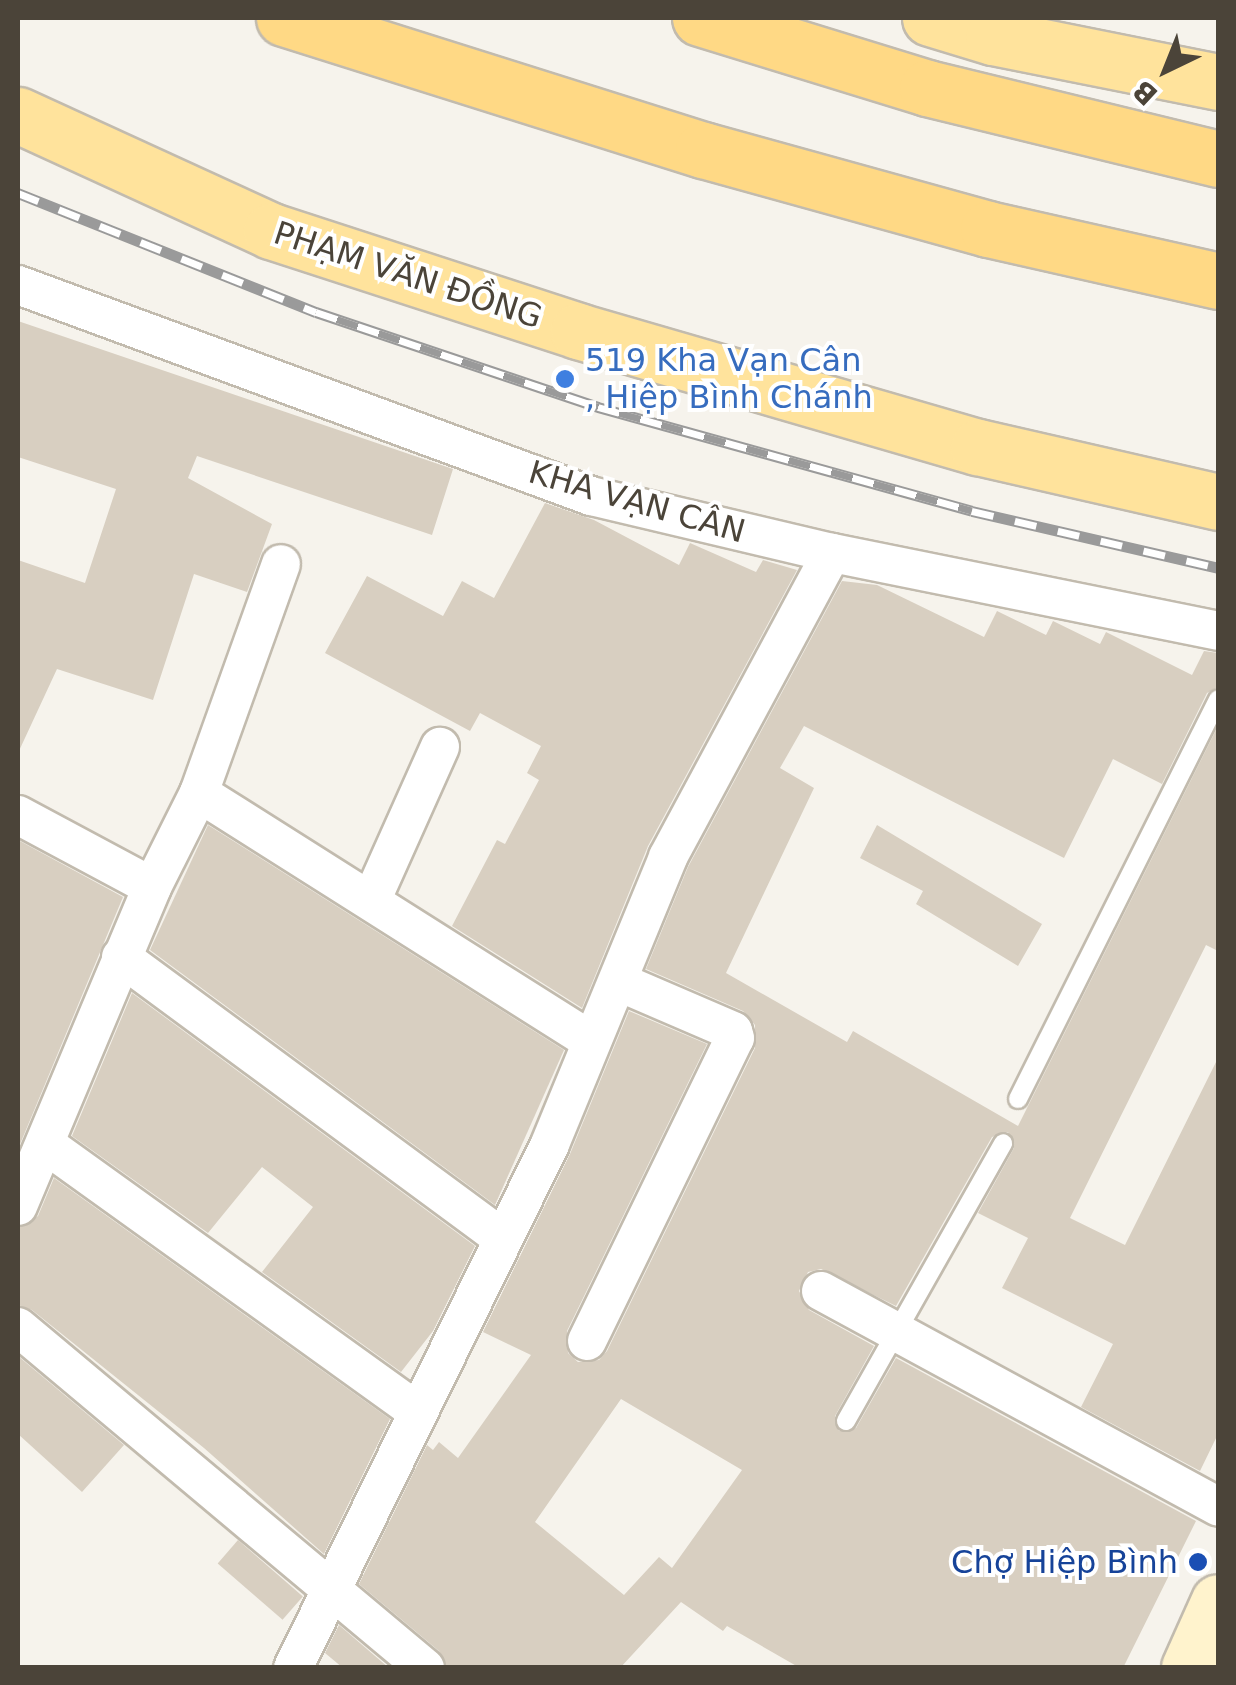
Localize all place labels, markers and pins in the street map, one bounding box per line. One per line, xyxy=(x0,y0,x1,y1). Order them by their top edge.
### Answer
place label: 519 Kha Vạn Cân , Hiệp Bình Chánh xyxy=(585,342,873,417)
marker: 519 Kha Vạn Cân , Hiệp Bình Chánh xyxy=(554,368,576,390)
place label: Chợ Hiệp Bình xyxy=(951,1543,1178,1581)
marker: Chợ Hiệp Bình xyxy=(1187,1551,1209,1573)

